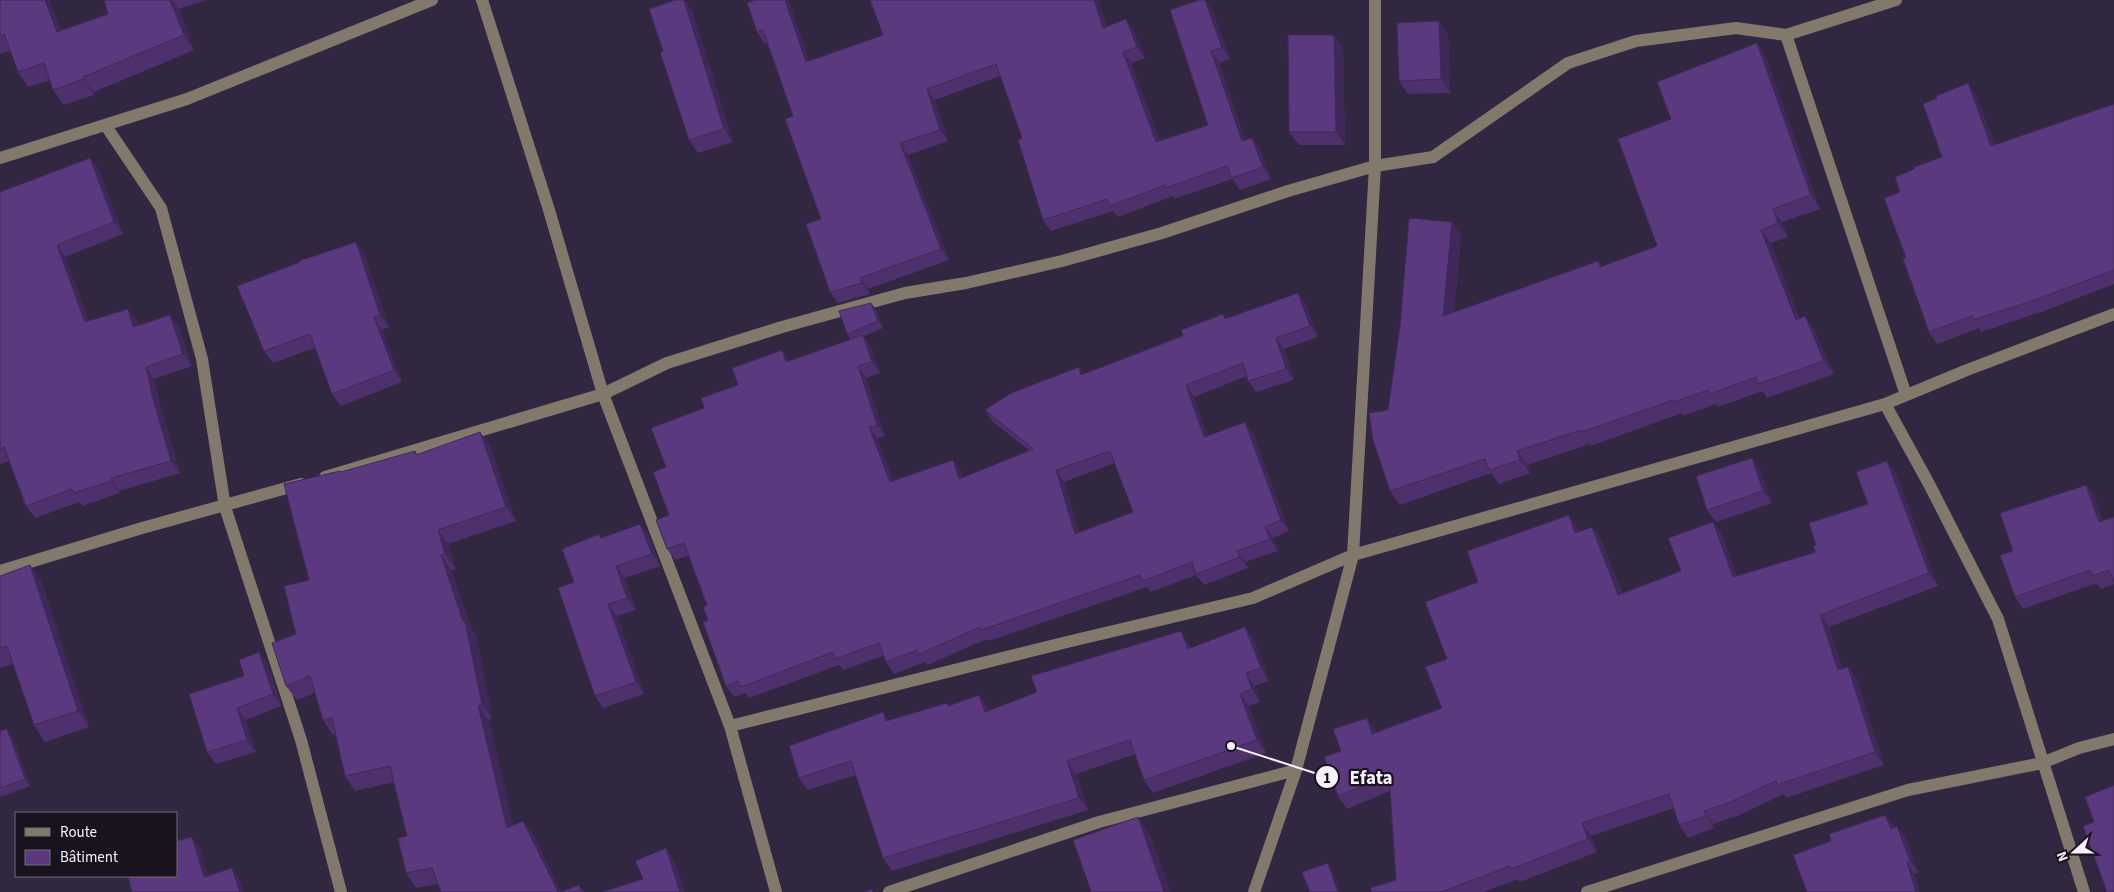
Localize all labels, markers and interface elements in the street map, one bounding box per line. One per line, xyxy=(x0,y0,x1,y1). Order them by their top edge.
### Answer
callout: Efata xyxy=(1314,760,1402,794)
text: Efata xyxy=(1349,765,1393,792)
text: 1 xyxy=(1323,768,1331,789)
legend xyxy=(15,812,178,877)
text: Route xyxy=(60,822,97,843)
north arrow xyxy=(2049,827,2099,877)
text: Bâtiment xyxy=(60,847,118,868)
text: N xyxy=(2052,848,2074,864)

